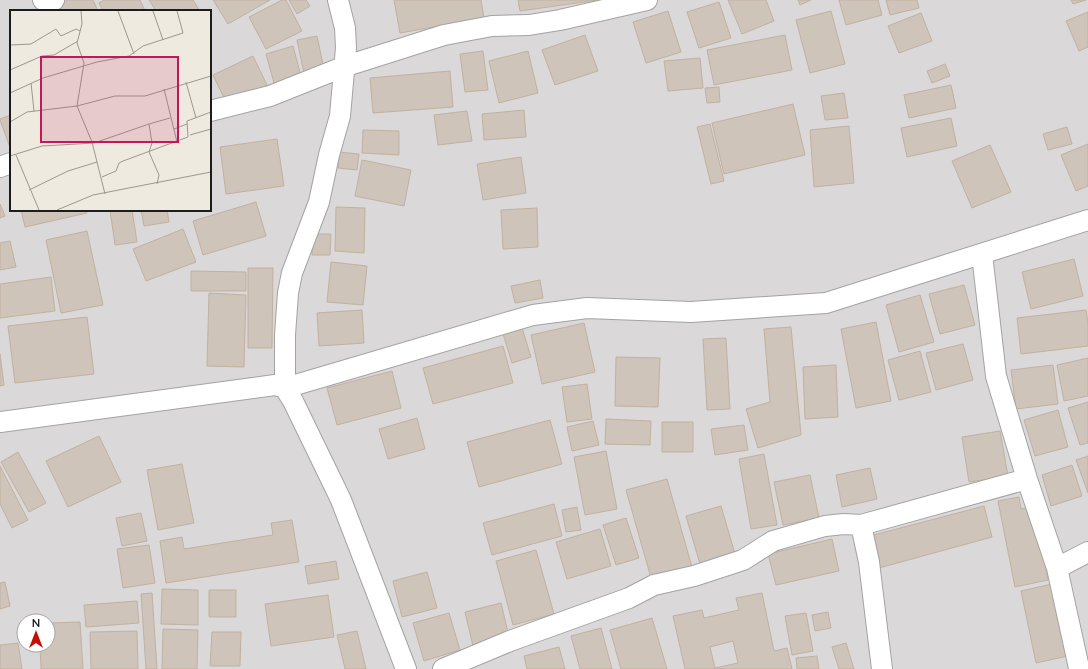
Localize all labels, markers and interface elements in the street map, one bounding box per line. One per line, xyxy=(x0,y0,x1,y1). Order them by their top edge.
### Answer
inset map xyxy=(10,10,211,211)
north arrow xyxy=(16,613,56,653)
text: N xyxy=(32,616,40,629)

